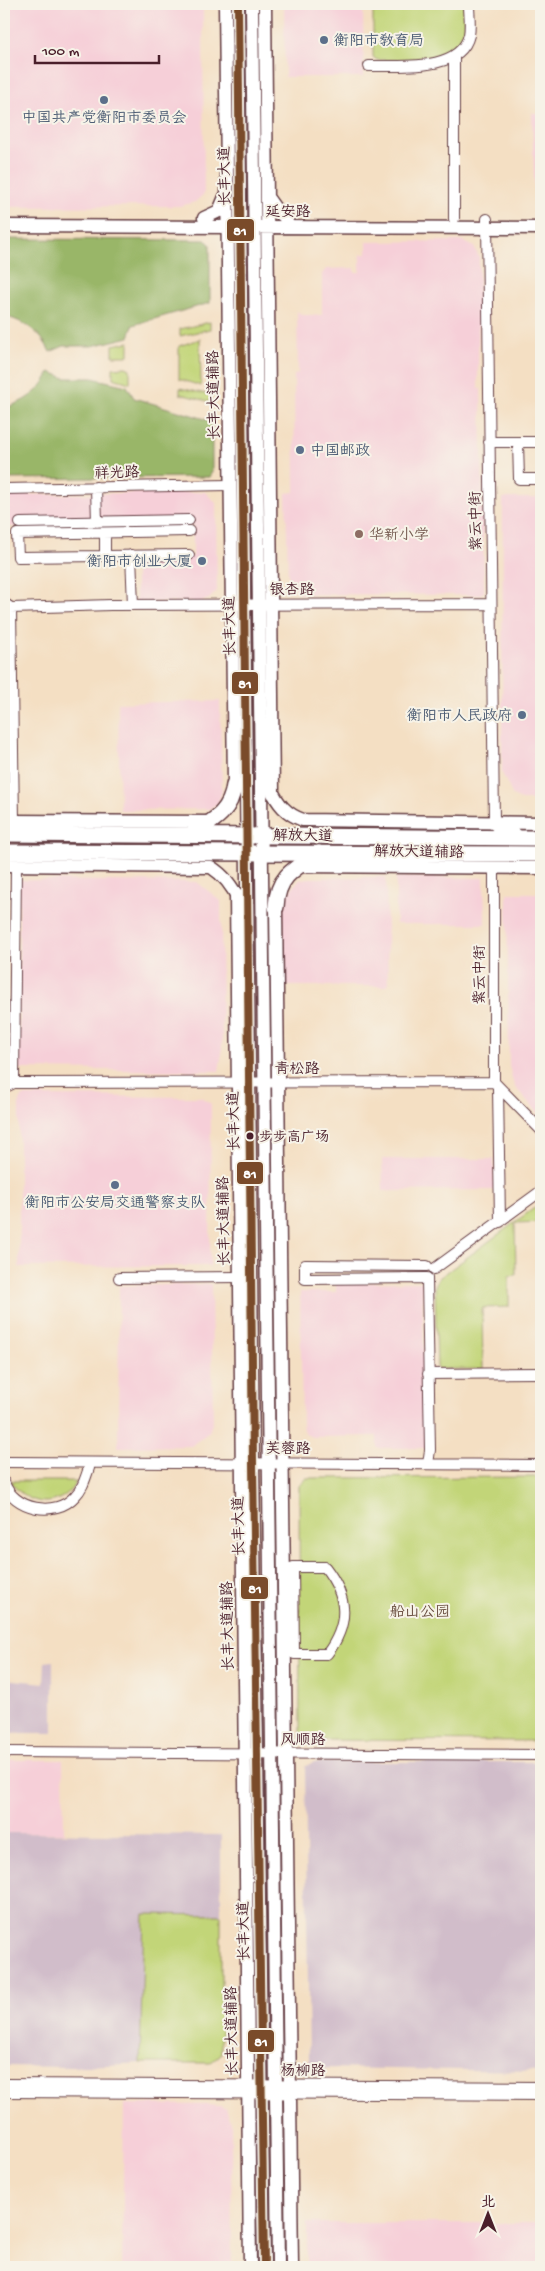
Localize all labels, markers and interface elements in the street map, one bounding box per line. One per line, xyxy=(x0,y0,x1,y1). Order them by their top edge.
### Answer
scale bar xyxy=(35,32,159,64)
place label: 衡阳市教育局 xyxy=(334,33,424,51)
marker: 衡阳市教育局 xyxy=(318,34,330,46)
text: 100 m xyxy=(41,43,80,61)
marker: 中国共产党衡阳市委员会 xyxy=(98,94,110,106)
place label: 中国共产党衡阳市委员会 xyxy=(21,110,187,128)
street label: 长丰大道 xyxy=(216,146,236,206)
street label: 延安路 xyxy=(265,204,311,222)
line badge: 81 xyxy=(226,218,255,242)
text: 81 xyxy=(233,224,247,241)
street label: 长丰大道辅路 xyxy=(205,350,225,440)
place label: 中国邮政 xyxy=(310,443,370,461)
marker: 中国邮政 xyxy=(294,444,306,456)
street label: 祥光路 xyxy=(94,465,140,483)
street label: 紫云中街 xyxy=(467,491,487,551)
place label: 华新小学 xyxy=(369,526,429,545)
marker: 华新小学 xyxy=(353,528,365,540)
place label: 衡阳市创业大厦 xyxy=(87,554,192,572)
marker: 衡阳市创业大厦 xyxy=(196,555,208,567)
street label: 银杏路 xyxy=(269,582,315,600)
street label: 长丰大道 xyxy=(221,596,241,656)
line badge: 81 xyxy=(231,671,259,695)
text: 81 xyxy=(238,677,252,694)
place label: 衡阳市人民政府 xyxy=(407,708,512,726)
marker: 衡阳市人民政府 xyxy=(516,709,528,721)
street label: 解放大道 xyxy=(273,827,333,847)
street label: 解放大道辅路 xyxy=(374,843,464,863)
street label: 紫云中街 xyxy=(472,945,490,1005)
street label: 青松路 xyxy=(274,1061,320,1079)
street label: 长丰大道 xyxy=(225,1091,245,1151)
place label: 步步高广场 xyxy=(259,1129,329,1147)
marker: 步步高广场 xyxy=(245,1131,255,1141)
line badge: 81 xyxy=(236,1161,264,1185)
text: 81 xyxy=(243,1167,257,1184)
street label: 长丰大道辅路 xyxy=(215,1176,235,1266)
marker: 衡阳市公安局交通警察支队 xyxy=(109,1179,121,1191)
place label: 衡阳市公安局交通警察支队 xyxy=(25,1194,205,1213)
street label: 芙蓉路 xyxy=(265,1441,311,1459)
street label: 长丰大道 xyxy=(230,1496,250,1556)
line badge: 81 xyxy=(240,1576,269,1600)
street label: 长丰大道辅路 xyxy=(219,1581,239,1671)
text: 81 xyxy=(248,1582,262,1599)
park label: 船山公园 xyxy=(390,1604,450,1622)
street label: 风顺路 xyxy=(280,1732,326,1750)
street label: 长丰大道 xyxy=(235,1901,255,1961)
street label: 长丰大道辅路 xyxy=(223,1986,243,2076)
line badge: 81 xyxy=(247,2029,275,2053)
text: 81 xyxy=(254,2035,268,2052)
street label: 杨柳路 xyxy=(280,2063,326,2081)
north arrow xyxy=(462,2188,512,2238)
text: 北 xyxy=(481,2195,495,2212)

